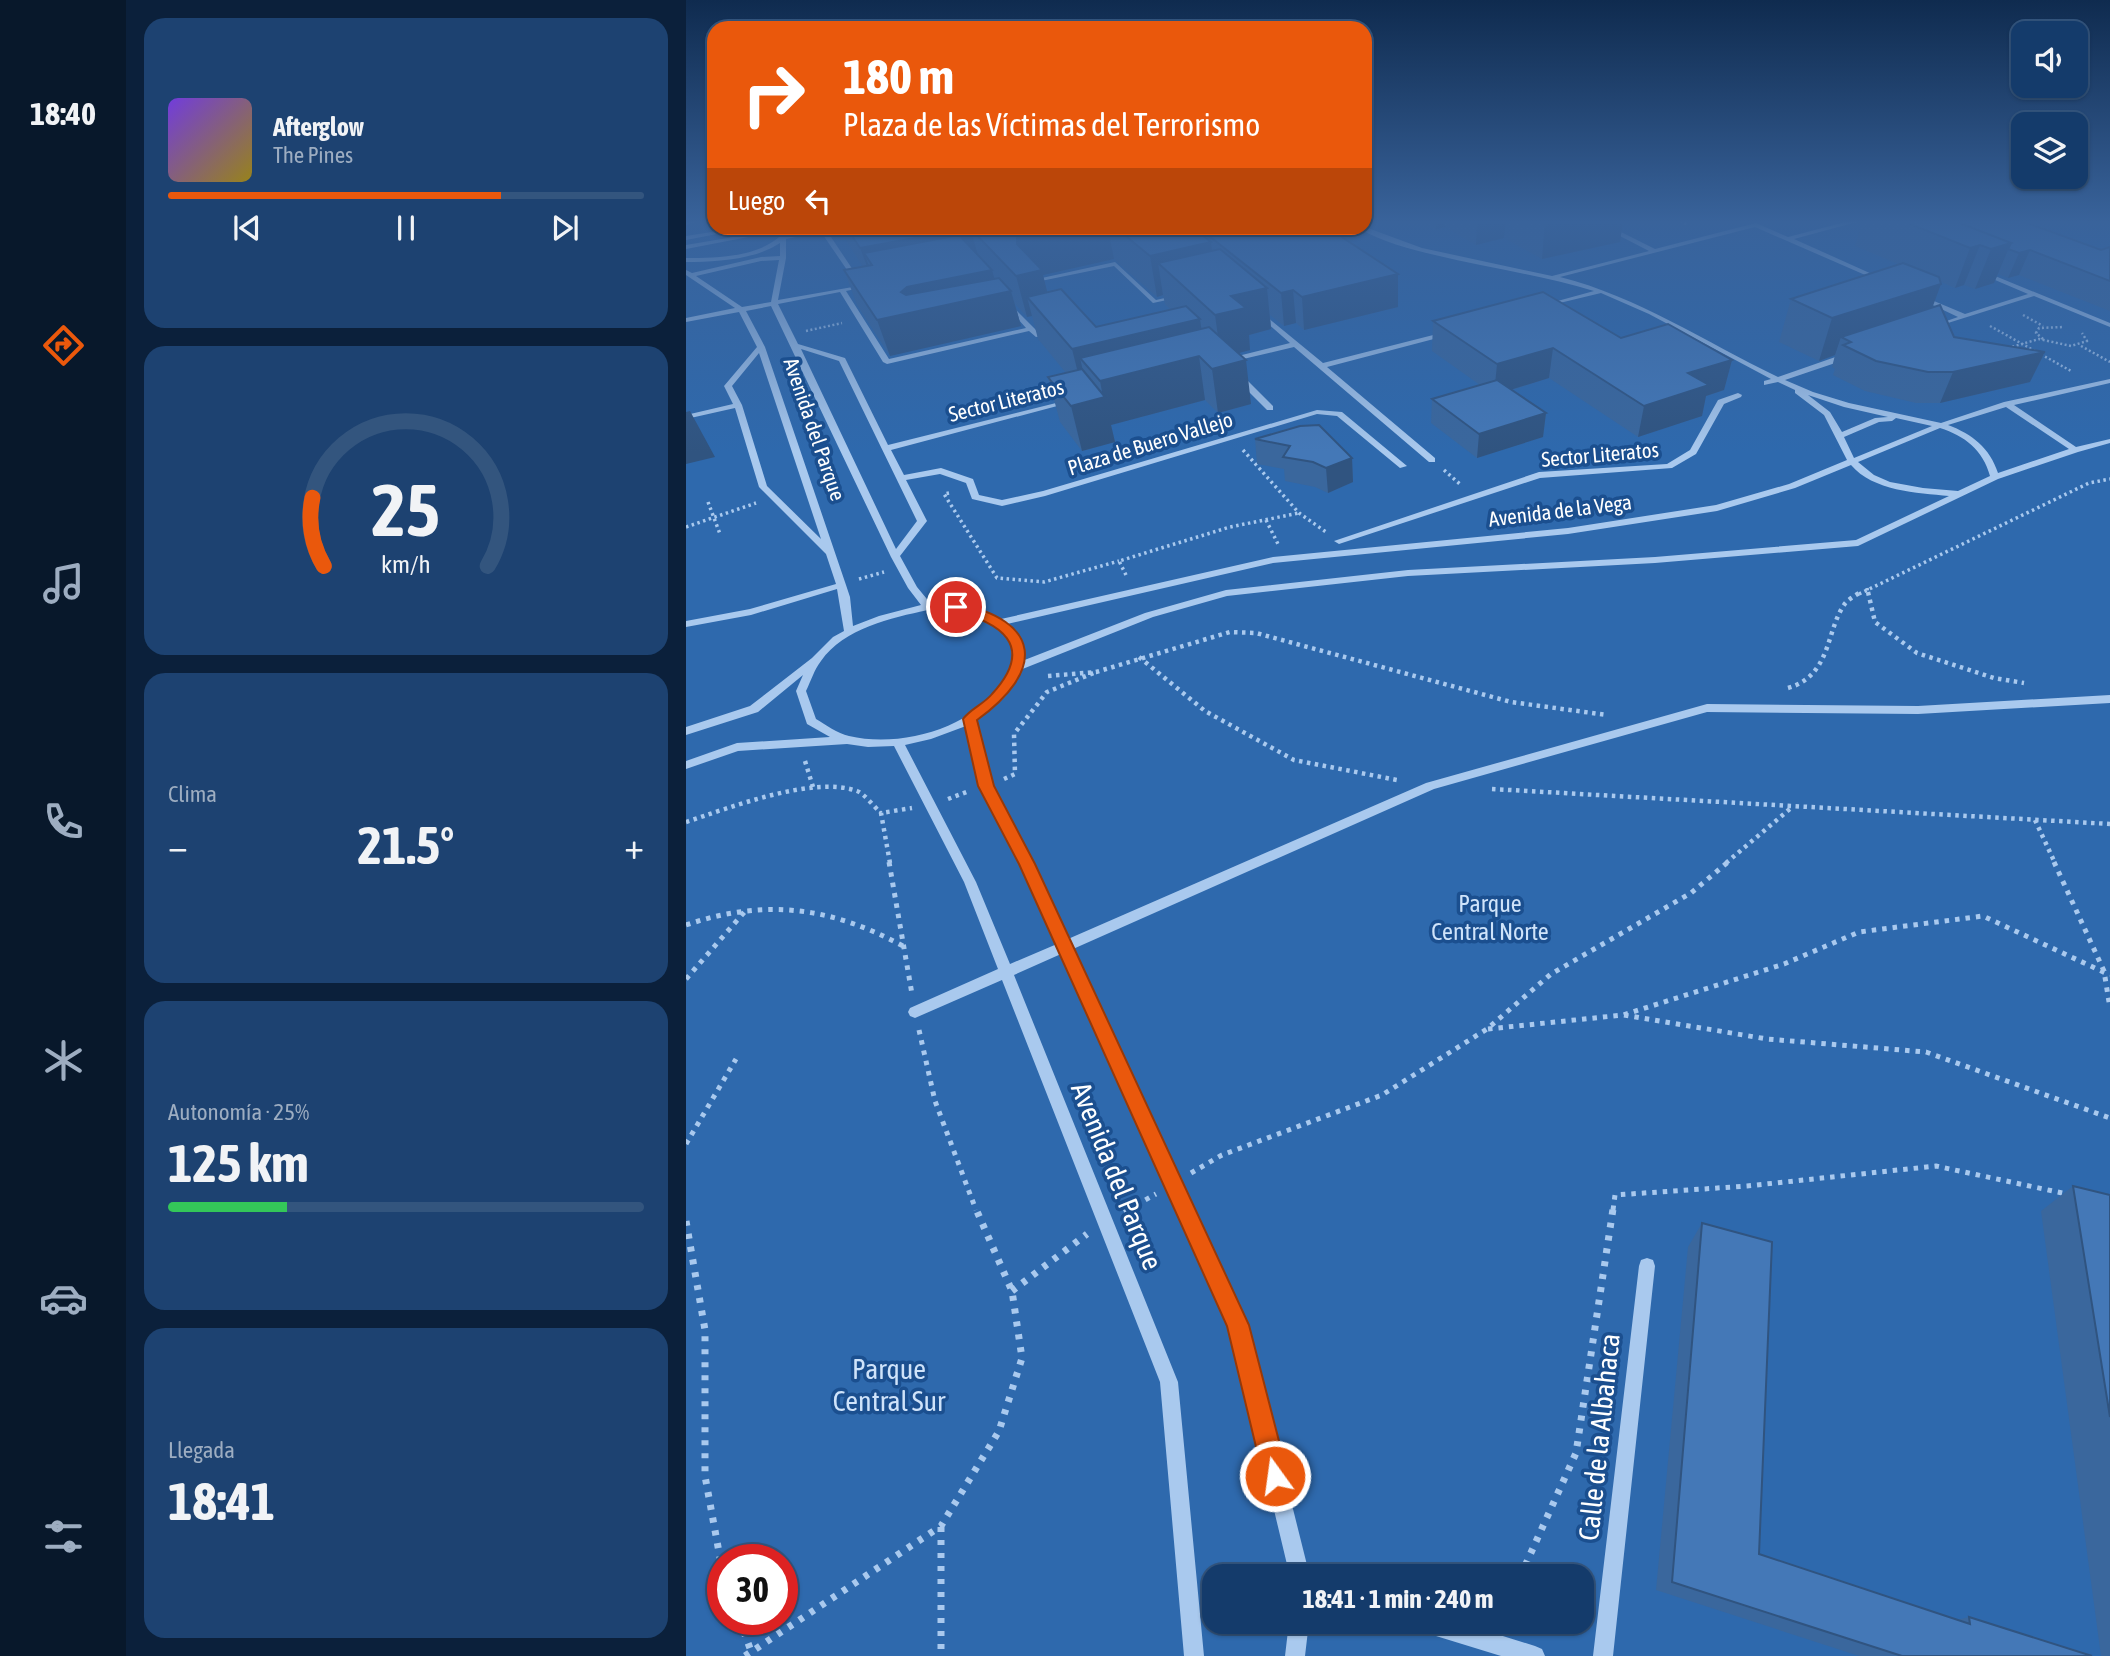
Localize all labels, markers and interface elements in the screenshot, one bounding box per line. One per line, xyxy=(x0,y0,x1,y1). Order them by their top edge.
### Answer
map controls xyxy=(2011,21,2088,189)
button: sound xyxy=(2011,21,2088,98)
text: 180 m xyxy=(843,48,954,104)
icon: right xyxy=(728,49,819,140)
text: 18:40 xyxy=(30,95,96,132)
text: Plaza de las Víctimas del Terrorismo xyxy=(843,106,1260,143)
text: Afterglow xyxy=(273,112,364,142)
button: layers xyxy=(2011,112,2088,189)
text: The Pines xyxy=(273,142,353,168)
icon: left xyxy=(799,182,837,220)
text: Luego xyxy=(728,186,785,216)
icon: previous xyxy=(228,209,266,247)
icon: pause xyxy=(387,209,425,247)
icon: next xyxy=(546,209,584,247)
icon: directions xyxy=(39,321,88,370)
street label: Avenida del Parque xyxy=(779,355,851,503)
street label: Sector Literatos xyxy=(946,374,1066,426)
street label: Plaza de Buero Vallejo xyxy=(1065,406,1235,480)
street label: Sector Literatos xyxy=(1540,437,1660,471)
text: 25 xyxy=(372,469,440,552)
street label: Avenida de la Vega xyxy=(1487,489,1633,531)
text: km/h xyxy=(381,550,431,578)
icon: music xyxy=(39,559,88,608)
pin xyxy=(926,577,986,637)
icon: arrive xyxy=(937,588,975,626)
text: Clima xyxy=(168,781,217,807)
icon: phone xyxy=(39,797,88,846)
text: 21.5° xyxy=(358,815,454,875)
text: − xyxy=(168,824,188,867)
text: + xyxy=(624,824,644,867)
park label: Parque Central Norte xyxy=(1431,890,1549,945)
icon: climate xyxy=(39,1036,88,1085)
street label: Avenida del Parque xyxy=(1065,1078,1169,1274)
text: Autonomía · 25% xyxy=(168,1099,309,1125)
text: 125 km xyxy=(168,1133,309,1193)
icon: car xyxy=(39,1274,88,1323)
street label: Calle de la Albahaca xyxy=(1572,1332,1626,1542)
park label: Parque Central Sur xyxy=(833,1353,946,1417)
text: Llegada xyxy=(168,1437,235,1463)
position arrow xyxy=(1238,1439,1312,1513)
text: 18:41 xyxy=(168,1471,275,1531)
icon: filters xyxy=(39,1512,88,1561)
speed limit sign: 30 xyxy=(707,1544,798,1635)
text: 18:41 · 1 min · 240 m xyxy=(1303,1584,1493,1614)

